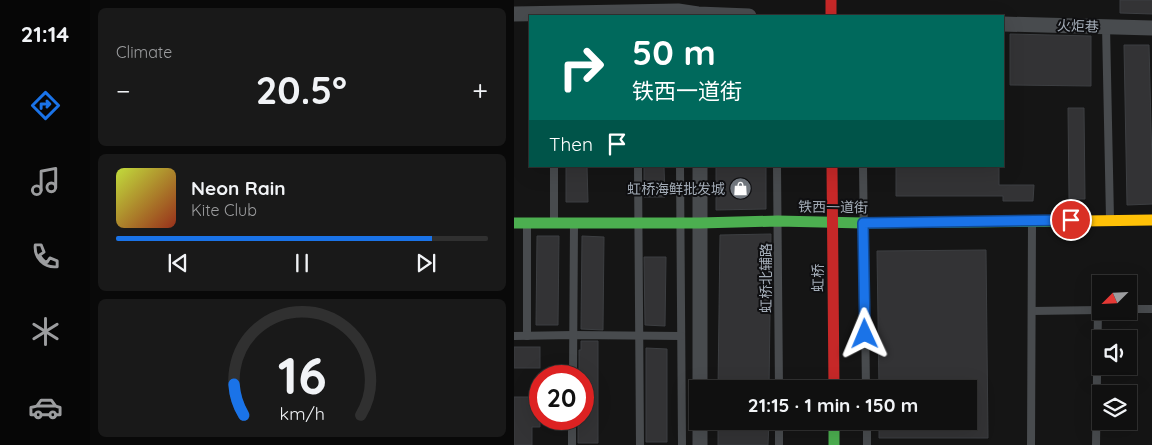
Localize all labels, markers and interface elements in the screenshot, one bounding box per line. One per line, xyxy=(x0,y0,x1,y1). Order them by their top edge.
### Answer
street label: 火炬巷 xyxy=(1057,16,1099,36)
text: 21:14 xyxy=(21,20,69,48)
text: 50 m xyxy=(632,30,716,74)
icon: right xyxy=(549,35,614,100)
text: Climate xyxy=(116,42,172,62)
text: 20.5° xyxy=(256,66,347,114)
text: − xyxy=(116,73,131,108)
text: + xyxy=(472,73,488,108)
text: 铁西一道街 xyxy=(632,77,742,105)
icon: directions xyxy=(28,88,63,123)
icon: arrive xyxy=(603,130,631,158)
text: Then xyxy=(549,132,593,156)
icon: music xyxy=(28,164,63,199)
text: Neon Rain xyxy=(191,176,286,200)
shop icon: 虹桥海鲜批发城 xyxy=(729,177,753,201)
place label: 虹桥海鲜批发城 xyxy=(627,180,725,198)
street label: 铁西一道街 xyxy=(798,197,868,217)
pin xyxy=(1050,199,1092,241)
text: Kite Club xyxy=(191,200,257,220)
icon: arrive xyxy=(1057,206,1085,234)
icon: phone xyxy=(28,239,63,274)
street label: 虹桥北辅路 xyxy=(757,243,775,313)
icon: previous xyxy=(164,249,192,277)
icon: pause xyxy=(288,249,316,277)
icon: next xyxy=(412,249,440,277)
street label: 虹桥 xyxy=(809,264,827,292)
north arrow xyxy=(1092,275,1136,320)
map controls xyxy=(1092,275,1137,430)
position arrow xyxy=(838,307,890,359)
icon: climate xyxy=(28,314,63,349)
button: sound xyxy=(1092,330,1137,375)
text: 16 xyxy=(278,342,326,407)
speed limit sign: 20 xyxy=(529,365,594,430)
button: layers xyxy=(1092,385,1137,430)
icon: car xyxy=(28,390,63,425)
text: 21:15 · 1 min · 150 m xyxy=(748,393,918,417)
text: km/h xyxy=(279,402,325,424)

